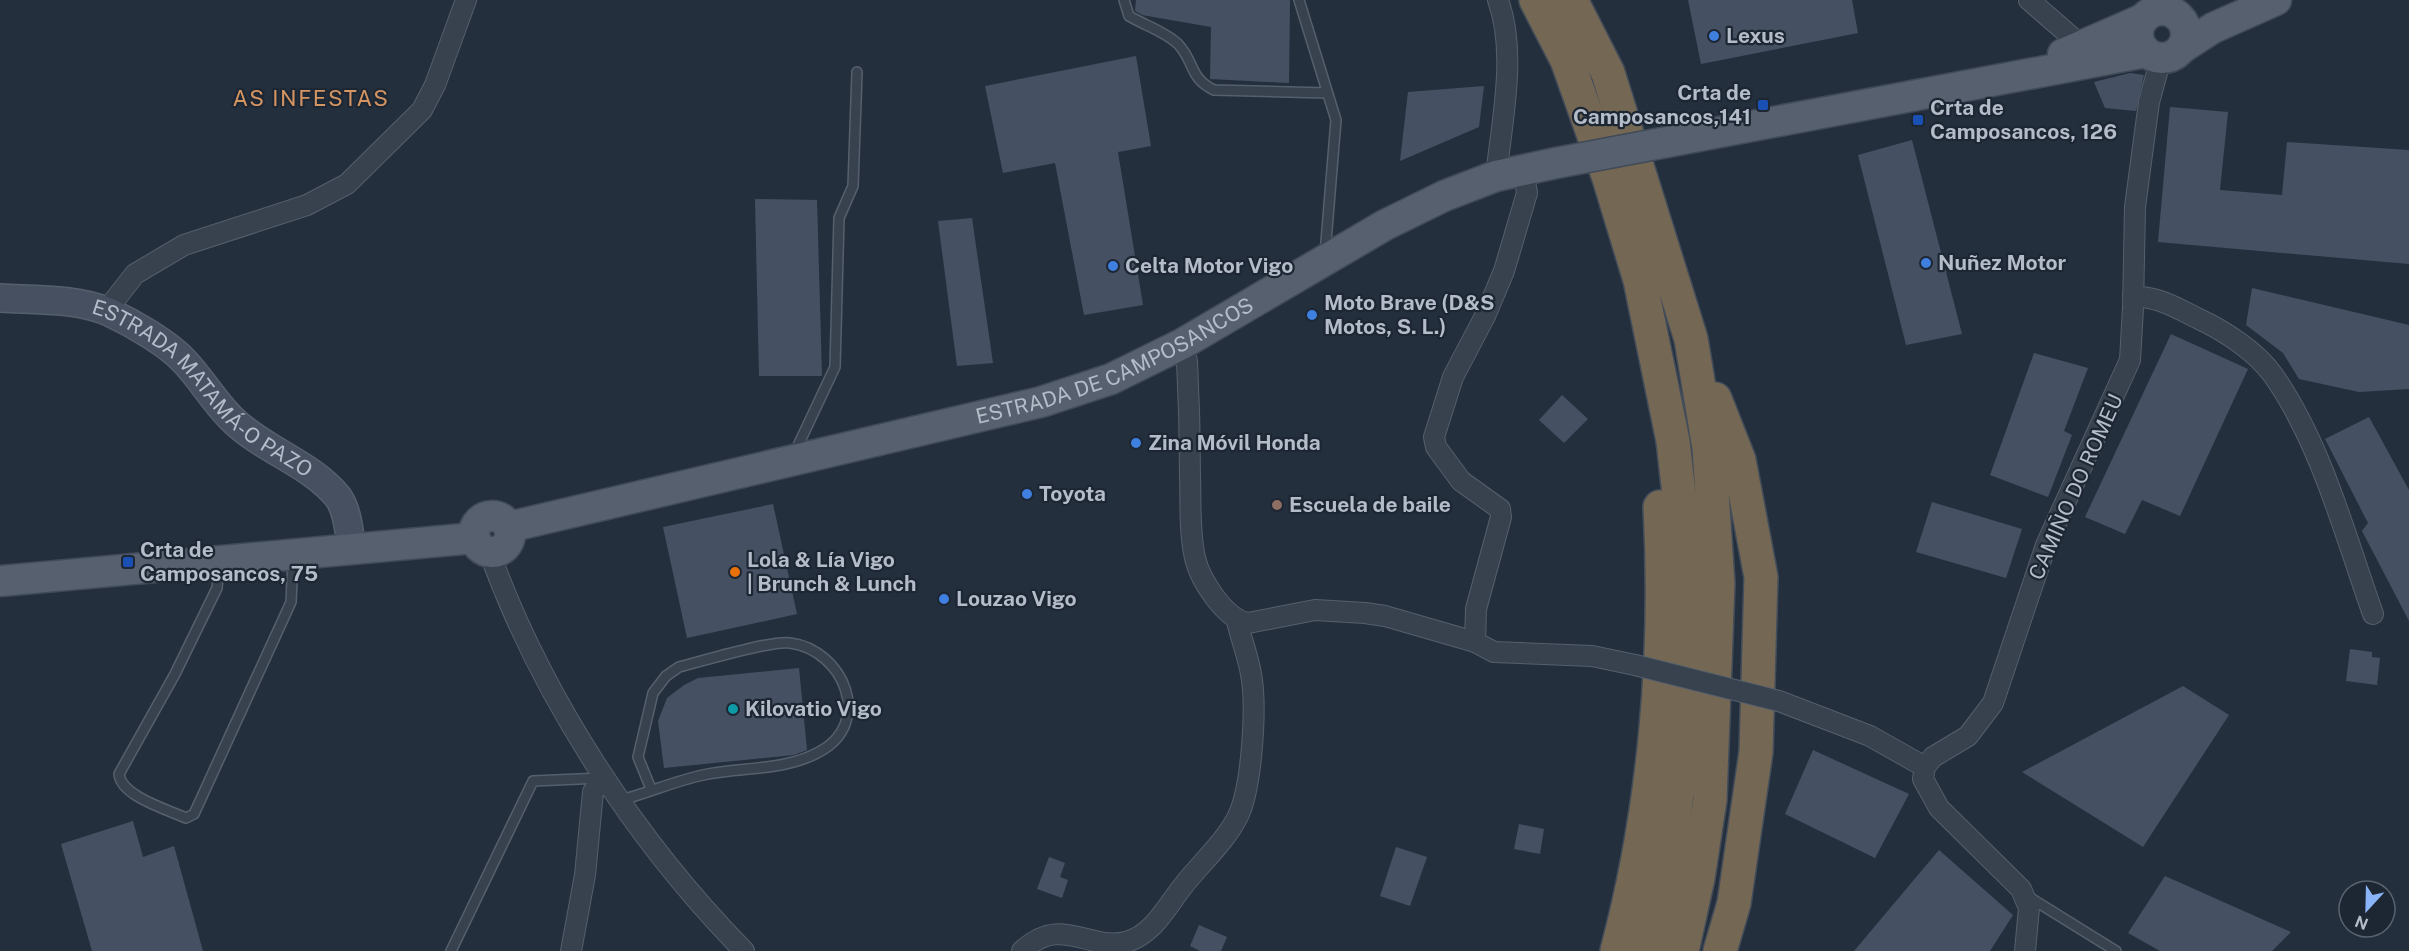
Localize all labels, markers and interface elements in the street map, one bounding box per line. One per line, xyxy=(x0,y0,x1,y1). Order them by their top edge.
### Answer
place label: Lexus xyxy=(1726,23,1785,48)
marker: Lexus xyxy=(1707,29,1721,43)
place label: Crta de Camposancos,141 xyxy=(1573,80,1751,129)
district label: AS INFESTAS xyxy=(232,85,390,111)
place label: Crta de Camposancos, 126 xyxy=(1930,95,2117,144)
marker: Crta de Camposancos,141 xyxy=(1756,98,1770,112)
marker: Crta de Camposancos, 126 xyxy=(1911,113,1925,127)
place label: Nuñez Motor xyxy=(1938,250,2067,275)
place label: Celta Motor Vigo xyxy=(1125,253,1293,278)
marker: Nuñez Motor xyxy=(1919,256,1933,270)
marker: Celta Motor Vigo xyxy=(1106,259,1120,273)
place label: Moto Brave (D&S Motos, S. L.) xyxy=(1324,290,1495,339)
street label: ESTRADA DE CAMPOSANCOS xyxy=(973,292,1258,429)
street label: ESTRADA MATAMÁ-O PAZO xyxy=(89,294,317,482)
marker: Moto Brave (D&S Motos, S. L.) xyxy=(1305,308,1319,322)
street label: CAMIÑO DO ROMEU xyxy=(2023,390,2128,584)
place label: Zina Móvil Honda xyxy=(1148,430,1321,455)
marker: Zina Móvil Honda xyxy=(1129,436,1143,450)
place label: Toyota xyxy=(1039,481,1106,506)
marker: Toyota xyxy=(1020,487,1034,501)
place label: Escuela de baile xyxy=(1289,492,1451,517)
marker: Escuela de baile xyxy=(1270,498,1284,512)
place label: Crta de Camposancos, 75 xyxy=(140,537,318,586)
place label: Lola & Lía Vigo | Brunch & Lunch xyxy=(747,547,916,596)
marker: Crta de Camposancos, 75 xyxy=(121,555,135,569)
marker: Lola & Lía Vigo | Brunch & Lunch xyxy=(728,565,742,579)
place label: Louzao Vigo xyxy=(956,586,1077,611)
marker: Louzao Vigo xyxy=(937,592,951,606)
place label: Kilovatio Vigo xyxy=(745,696,882,721)
marker: Kilovatio Vigo xyxy=(726,702,740,716)
north arrow xyxy=(2337,879,2397,939)
text: N xyxy=(2352,911,2371,934)

